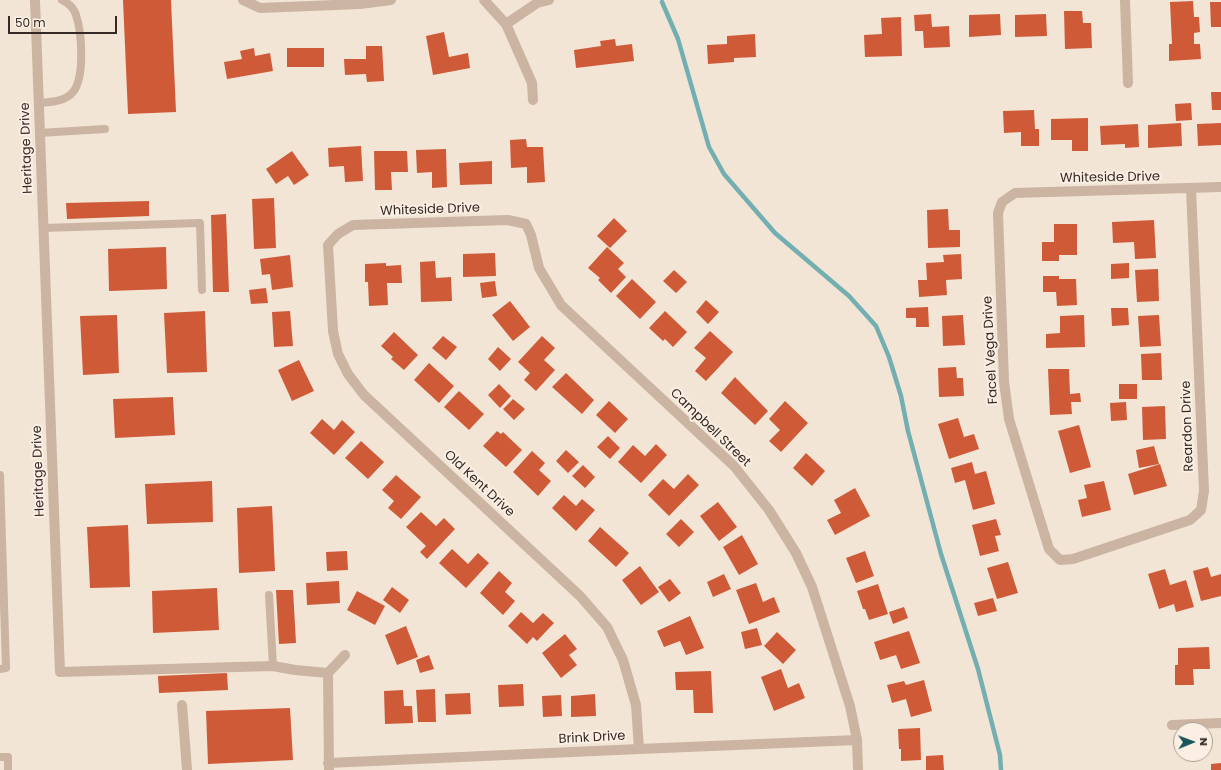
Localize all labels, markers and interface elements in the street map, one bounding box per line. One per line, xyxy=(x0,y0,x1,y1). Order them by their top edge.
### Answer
scale bar xyxy=(10,8,119,34)
text: 50 m xyxy=(15,14,46,31)
street label: Heritage Drive xyxy=(18,102,36,194)
street label: Whiteside Drive xyxy=(1060,169,1160,187)
street label: Whiteside Drive xyxy=(380,200,480,220)
street label: Facel Vega Drive xyxy=(980,295,1002,405)
street label: Reardon Drive xyxy=(1179,380,1197,472)
street label: Campbell Street xyxy=(667,386,753,470)
street label: Heritage Drive xyxy=(30,425,48,517)
street label: Old Kent Drive xyxy=(441,447,517,521)
north arrow xyxy=(1173,722,1213,762)
street label: Brink Drive xyxy=(558,728,626,748)
text: N xyxy=(1196,738,1212,746)

